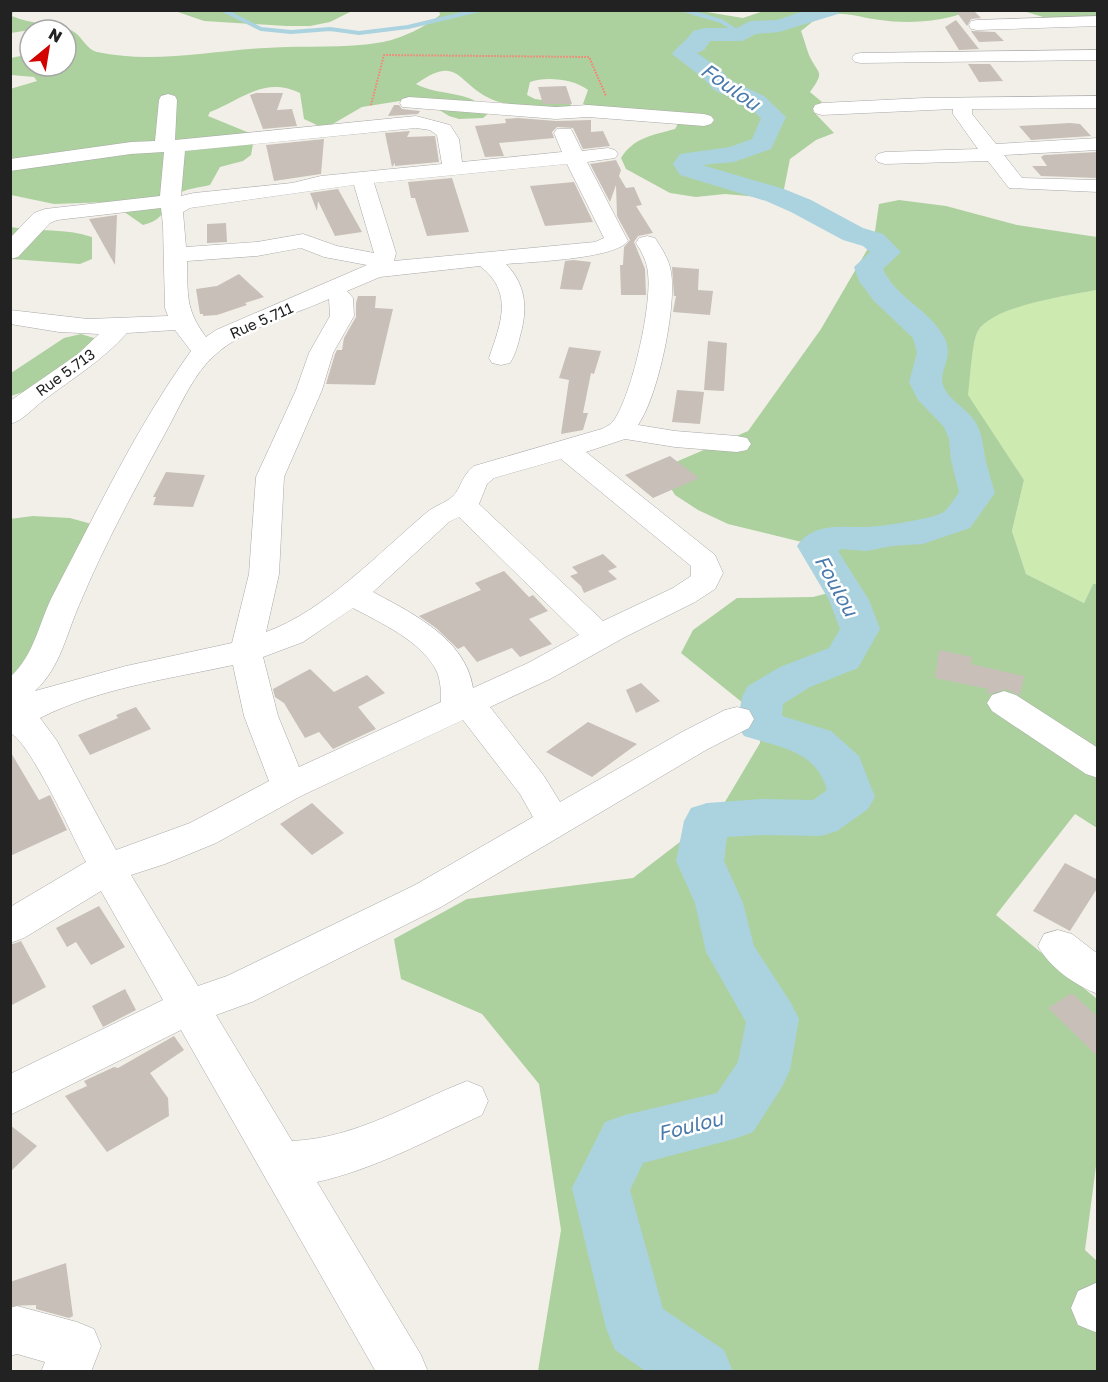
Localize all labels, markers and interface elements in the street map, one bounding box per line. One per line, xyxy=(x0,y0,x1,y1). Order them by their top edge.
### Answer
north arrow xyxy=(18,18,78,78)
text: N xyxy=(45,23,66,47)
water label: Foulou xyxy=(697,57,767,116)
street label: Rue 5.711 xyxy=(227,298,295,342)
street label: Rue 5.713 xyxy=(32,345,98,399)
water label: Foulou xyxy=(810,550,864,621)
water label: Foulou xyxy=(655,1105,727,1145)

